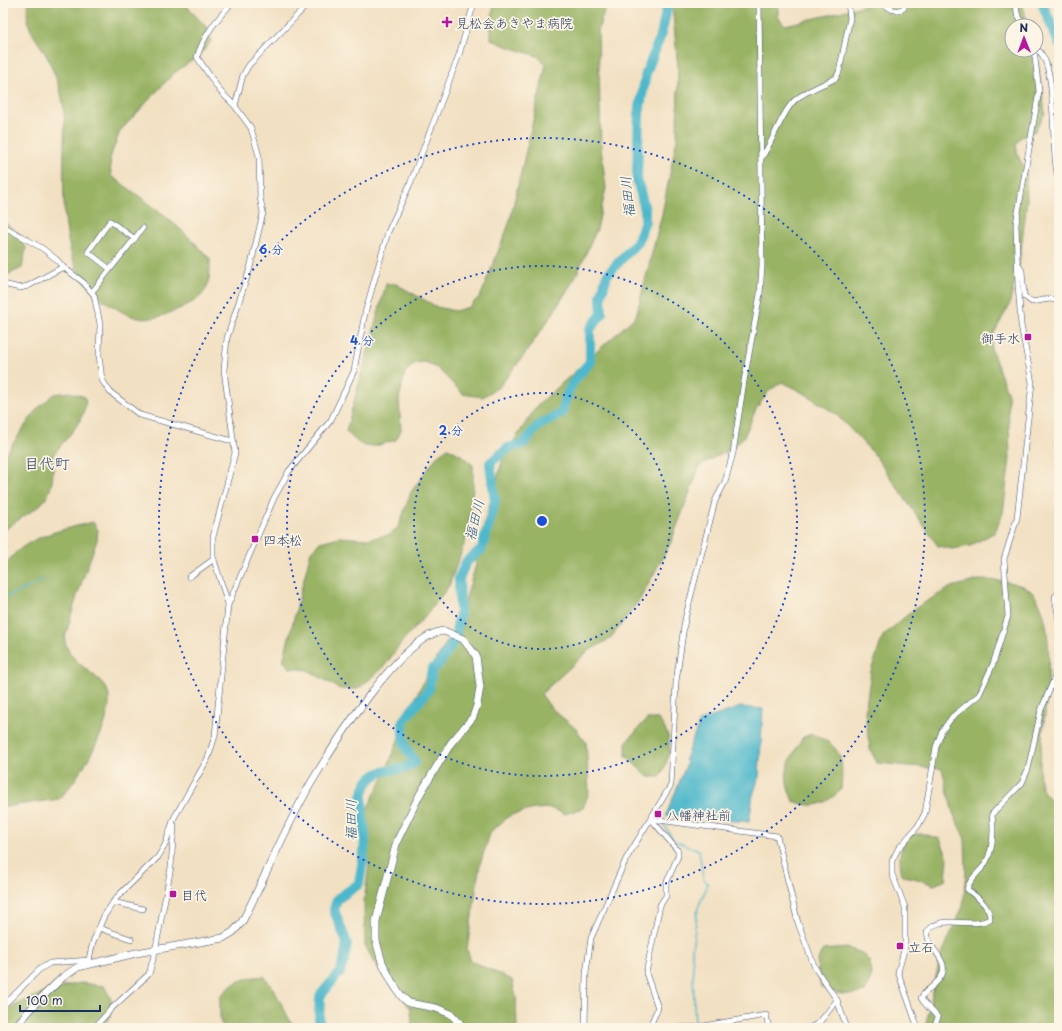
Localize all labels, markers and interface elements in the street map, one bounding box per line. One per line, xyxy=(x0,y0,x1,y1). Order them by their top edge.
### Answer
place label: 見松会あきやま病院 xyxy=(456,13,573,32)
marker: 見松会あきやま病院 xyxy=(441,16,453,28)
north arrow xyxy=(1004,18,1044,58)
text: N xyxy=(1019,19,1029,36)
water label: 福田川 xyxy=(614,175,640,219)
text: 6 分 xyxy=(259,240,283,258)
place label: 御手水 xyxy=(981,328,1020,347)
text: 4 分 xyxy=(350,331,374,349)
marker: 御手水 xyxy=(1023,332,1033,342)
text: 2 分 xyxy=(439,421,463,439)
district label: 目代町 xyxy=(24,451,70,474)
water label: 福田川 xyxy=(459,497,489,543)
centre of rings xyxy=(535,514,549,528)
place label: 四本松 xyxy=(263,530,302,549)
marker: 四本松 xyxy=(250,534,260,544)
water label: 福田川 xyxy=(340,799,361,841)
place label: 八幡神社前 xyxy=(666,805,731,824)
marker: 八幡神社前 xyxy=(653,809,663,819)
place label: 目代 xyxy=(181,885,207,904)
marker: 目代 xyxy=(168,889,178,899)
place label: 立石 xyxy=(908,937,934,956)
marker: 立石 xyxy=(895,941,905,951)
scale bar xyxy=(20,987,100,1013)
text: 100 m xyxy=(26,991,63,1009)

